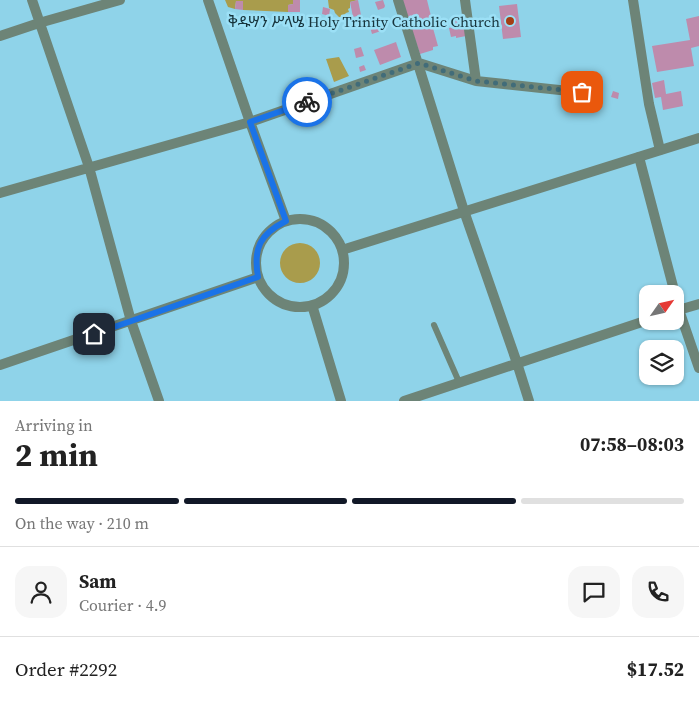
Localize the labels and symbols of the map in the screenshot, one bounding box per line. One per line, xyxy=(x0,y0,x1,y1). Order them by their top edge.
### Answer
place label: ቅዱሣን ሥላሤ Holy Trinity Catholic Church xyxy=(228,11,500,32)
marker: ቅዱሣን ሥላሤ Holy Trinity Catholic Church xyxy=(504,15,516,27)
pin xyxy=(561,71,603,113)
courier xyxy=(282,77,332,127)
north arrow xyxy=(639,285,684,330)
pin xyxy=(73,313,115,355)

